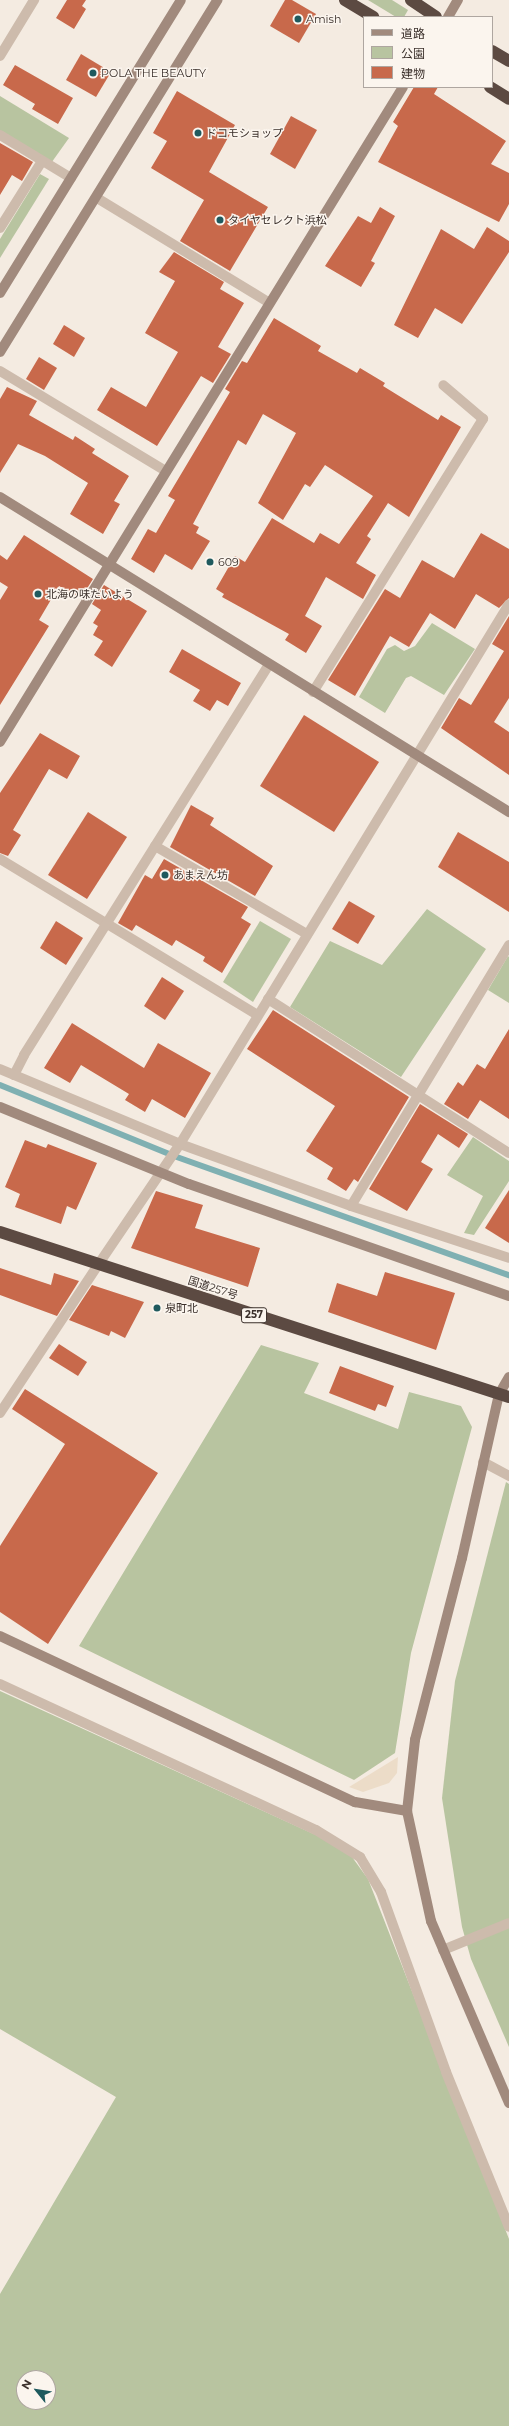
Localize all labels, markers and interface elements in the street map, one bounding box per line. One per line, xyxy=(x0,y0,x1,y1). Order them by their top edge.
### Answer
place label: Amish xyxy=(306,12,341,26)
marker: Amish xyxy=(293,14,303,24)
legend xyxy=(363,16,493,88)
text: 道路 xyxy=(401,26,425,41)
text: 公園 xyxy=(401,46,425,61)
place label: POLA THE BEAUTY xyxy=(101,66,206,80)
text: 建物 xyxy=(401,66,425,81)
marker: POLA THE BEAUTY xyxy=(88,68,98,78)
place label: ドコモショップ xyxy=(206,126,283,140)
marker: ドコモショップ xyxy=(193,128,203,138)
place label: タイヤセレクト浜松 xyxy=(228,213,327,227)
marker: タイヤセレクト浜松 xyxy=(215,215,225,225)
place label: 609 xyxy=(218,555,239,569)
marker: 609 xyxy=(205,557,215,567)
place label: 北海の味たいよう xyxy=(46,587,134,601)
marker: 北海の味たいよう xyxy=(33,589,43,599)
place label: あまえん坊 xyxy=(173,868,228,882)
marker: あまえん坊 xyxy=(160,870,170,880)
street label: 国道257号 xyxy=(186,1274,240,1302)
place label: 泉町北 xyxy=(165,1301,198,1315)
marker: 泉町北 xyxy=(152,1303,162,1313)
road number: 257 xyxy=(241,1307,267,1323)
north arrow xyxy=(16,2370,56,2410)
text: N xyxy=(18,2377,35,2392)

